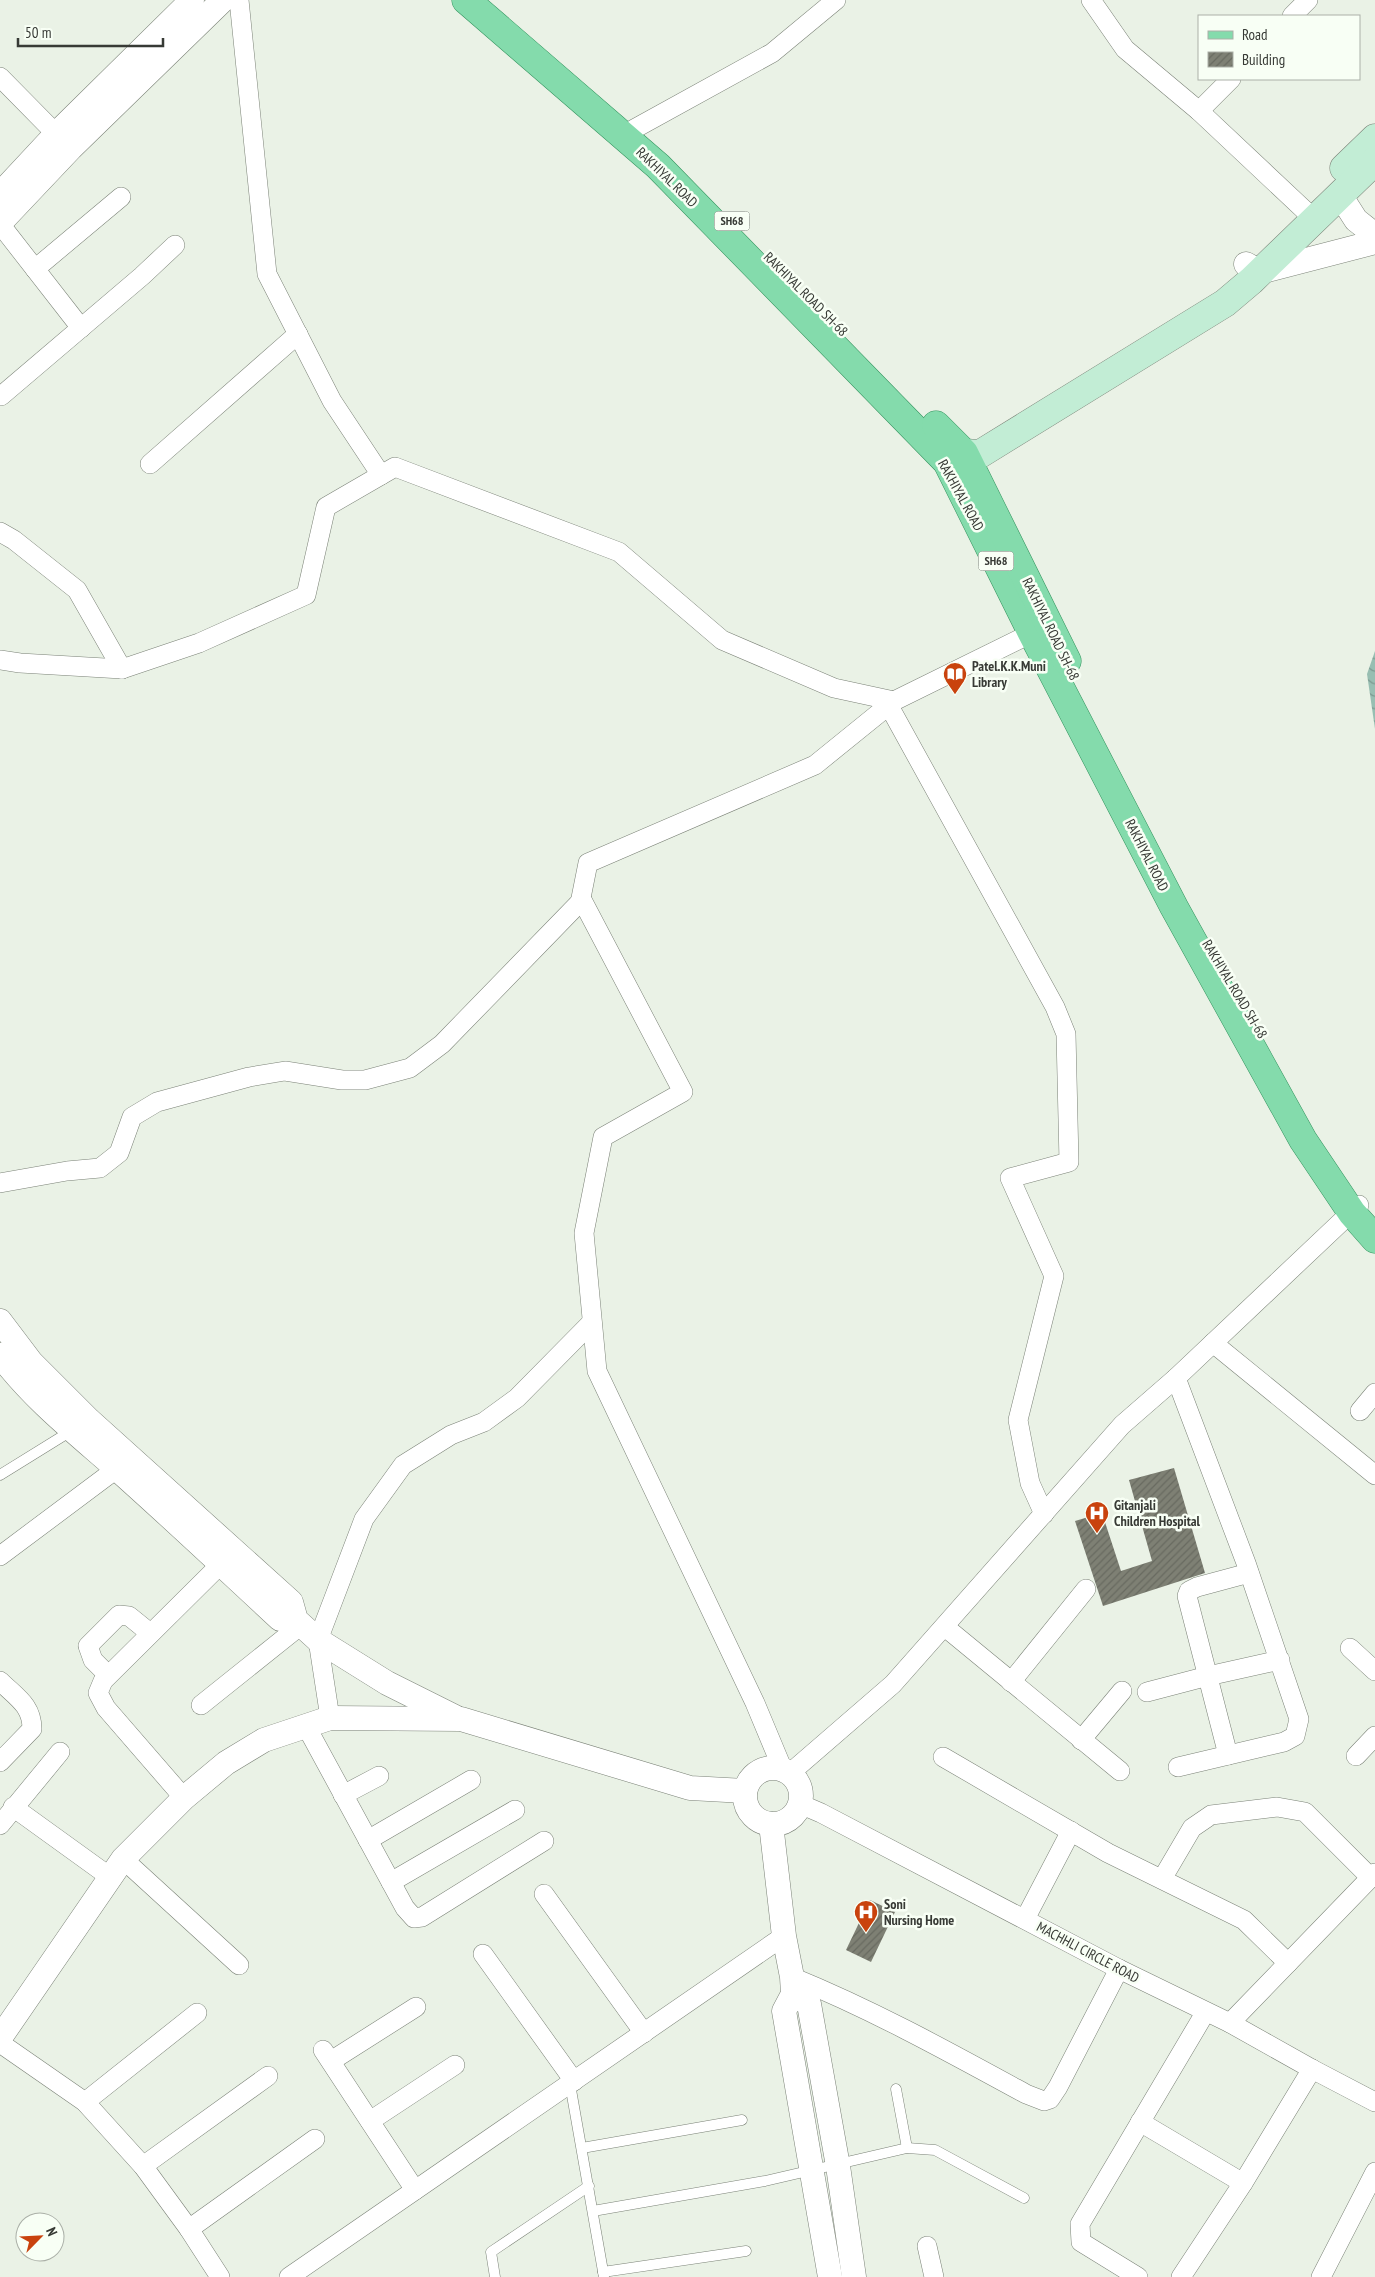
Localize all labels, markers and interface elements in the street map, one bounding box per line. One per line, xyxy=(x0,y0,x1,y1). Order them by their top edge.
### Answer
scale bar xyxy=(18,15,162,47)
legend xyxy=(1198,15,1360,80)
text: 50 m xyxy=(25,23,51,42)
text: Road xyxy=(1242,25,1268,44)
text: Building xyxy=(1242,50,1285,69)
street label: RAKHIYAL ROAD xyxy=(632,143,702,211)
road number: SH68 xyxy=(714,212,750,230)
street label: RAKHIYAL ROAD SH-68 xyxy=(760,248,852,340)
street label: RAKHIYAL ROAD xyxy=(934,456,988,534)
road number: SH68 xyxy=(978,552,1014,570)
street label: RAKHIYAL ROAD SH-68 xyxy=(1018,575,1084,683)
place label: Patel.K.K.Muni Library xyxy=(972,657,1046,691)
library icon: Patel.K.K.Muni Library xyxy=(942,661,968,695)
street label: RAKHIYAL ROAD xyxy=(1121,816,1173,894)
street label: RAKHIYAL ROAD SH-68 xyxy=(1198,936,1272,1042)
place label: Gitanjali Children Hospital xyxy=(1114,1496,1201,1530)
hospital icon: Gitanjali Children Hospital xyxy=(1084,1500,1110,1534)
place label: Soni Nursing Home xyxy=(884,1895,954,1929)
hospital icon: Soni Nursing Home xyxy=(853,1899,879,1933)
street label: MACHHLI CIRCLE ROAD xyxy=(1034,1917,1142,1987)
north arrow xyxy=(15,2212,65,2262)
text: N xyxy=(42,2225,62,2239)

